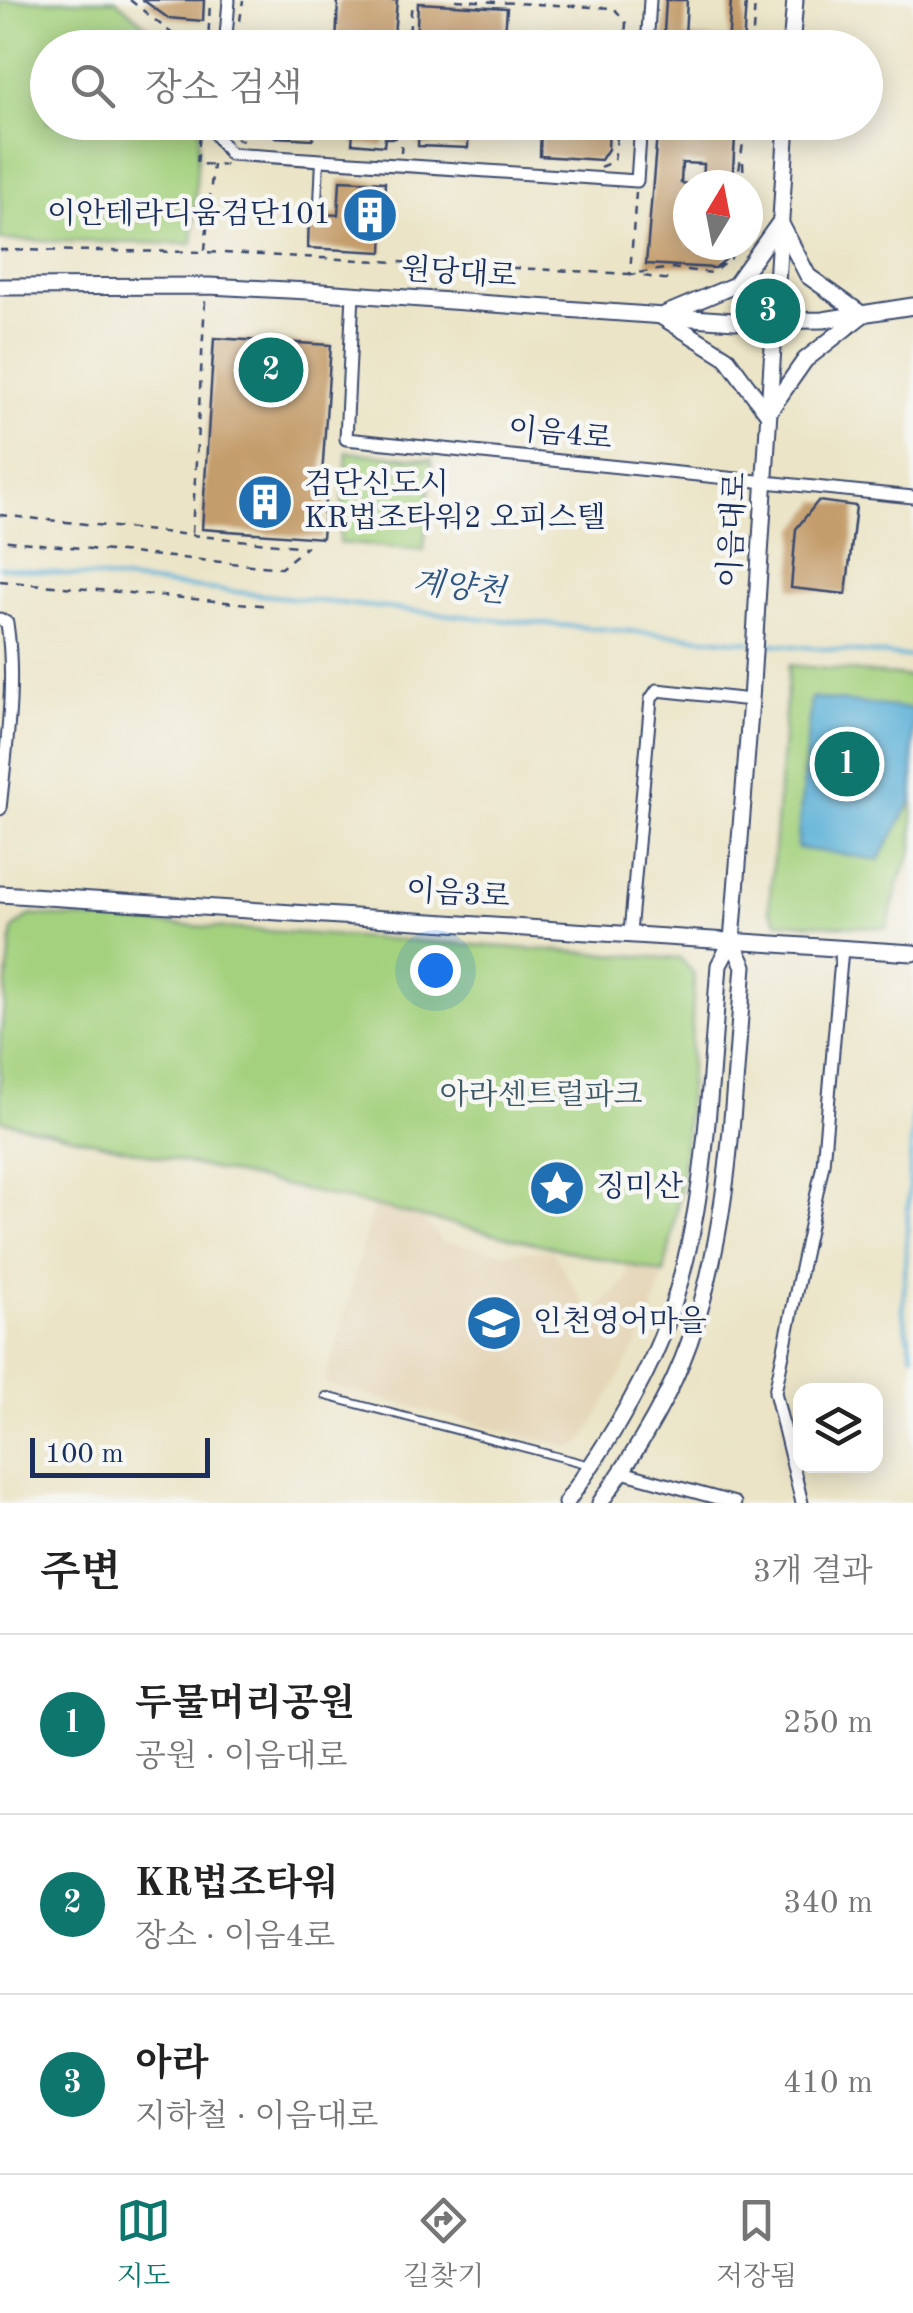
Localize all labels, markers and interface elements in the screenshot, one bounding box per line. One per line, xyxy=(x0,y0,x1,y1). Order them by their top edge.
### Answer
search box xyxy=(30,30,883,140)
icon: search xyxy=(65,58,120,113)
text: 장소 검색 xyxy=(145,71,302,109)
north arrow xyxy=(673,170,763,260)
building icon: 이안테라디움검단101 xyxy=(340,185,400,245)
place label: 이안테라디움검단101 xyxy=(47,198,331,230)
street label: 원당대로 xyxy=(400,253,518,293)
pin: 3 xyxy=(736,274,800,348)
pin: 2 xyxy=(238,332,304,408)
street label: 이음4로 xyxy=(507,413,614,455)
place label: 검단신도시 KR법조타워2 오피스텔 xyxy=(304,468,606,534)
street label: 이음대로 xyxy=(714,471,752,589)
building icon: 검단신도시 KR법조타워2 오피스텔 xyxy=(235,472,295,532)
water label: 계양천 xyxy=(411,564,509,610)
pin: 1 xyxy=(814,726,880,802)
street label: 이음3로 xyxy=(405,874,511,914)
your location xyxy=(410,945,461,996)
park label: 아라센트럴파크 xyxy=(440,1079,642,1111)
place icon: 징미산 xyxy=(527,1158,587,1218)
place label: 징미산 xyxy=(596,1171,683,1203)
school or university icon: 인천영어마을 xyxy=(464,1293,524,1353)
place label: 인천영어마을 xyxy=(533,1306,707,1338)
map controls xyxy=(793,1383,883,1473)
button: layers xyxy=(793,1383,883,1473)
scale bar xyxy=(30,1433,210,1478)
text: 100 m xyxy=(45,1441,124,1469)
text: 주변 xyxy=(40,1553,121,1595)
text: 3개 결과 xyxy=(753,1557,873,1589)
text: 두물머리공원 xyxy=(135,1686,355,1724)
text: 1 xyxy=(63,1708,82,1740)
text: 250 m xyxy=(783,1708,873,1740)
text: 공원 · 이음대로 xyxy=(135,1742,347,1774)
text: KR법조타워 xyxy=(135,1866,339,1904)
text: 2 xyxy=(63,1888,82,1920)
text: 340 m xyxy=(783,1888,873,1920)
text: 장소 · 이음4로 xyxy=(135,1922,335,1954)
text: 아라 xyxy=(135,2046,208,2084)
text: 3 xyxy=(63,2068,82,2100)
text: 410 m xyxy=(783,2068,873,2100)
text: 지하철 · 이음대로 xyxy=(135,2102,378,2134)
tab: 지도 xyxy=(116,2193,171,2296)
tab: 길찾기 xyxy=(403,2193,484,2296)
tab: 저장됨 xyxy=(716,2193,797,2296)

